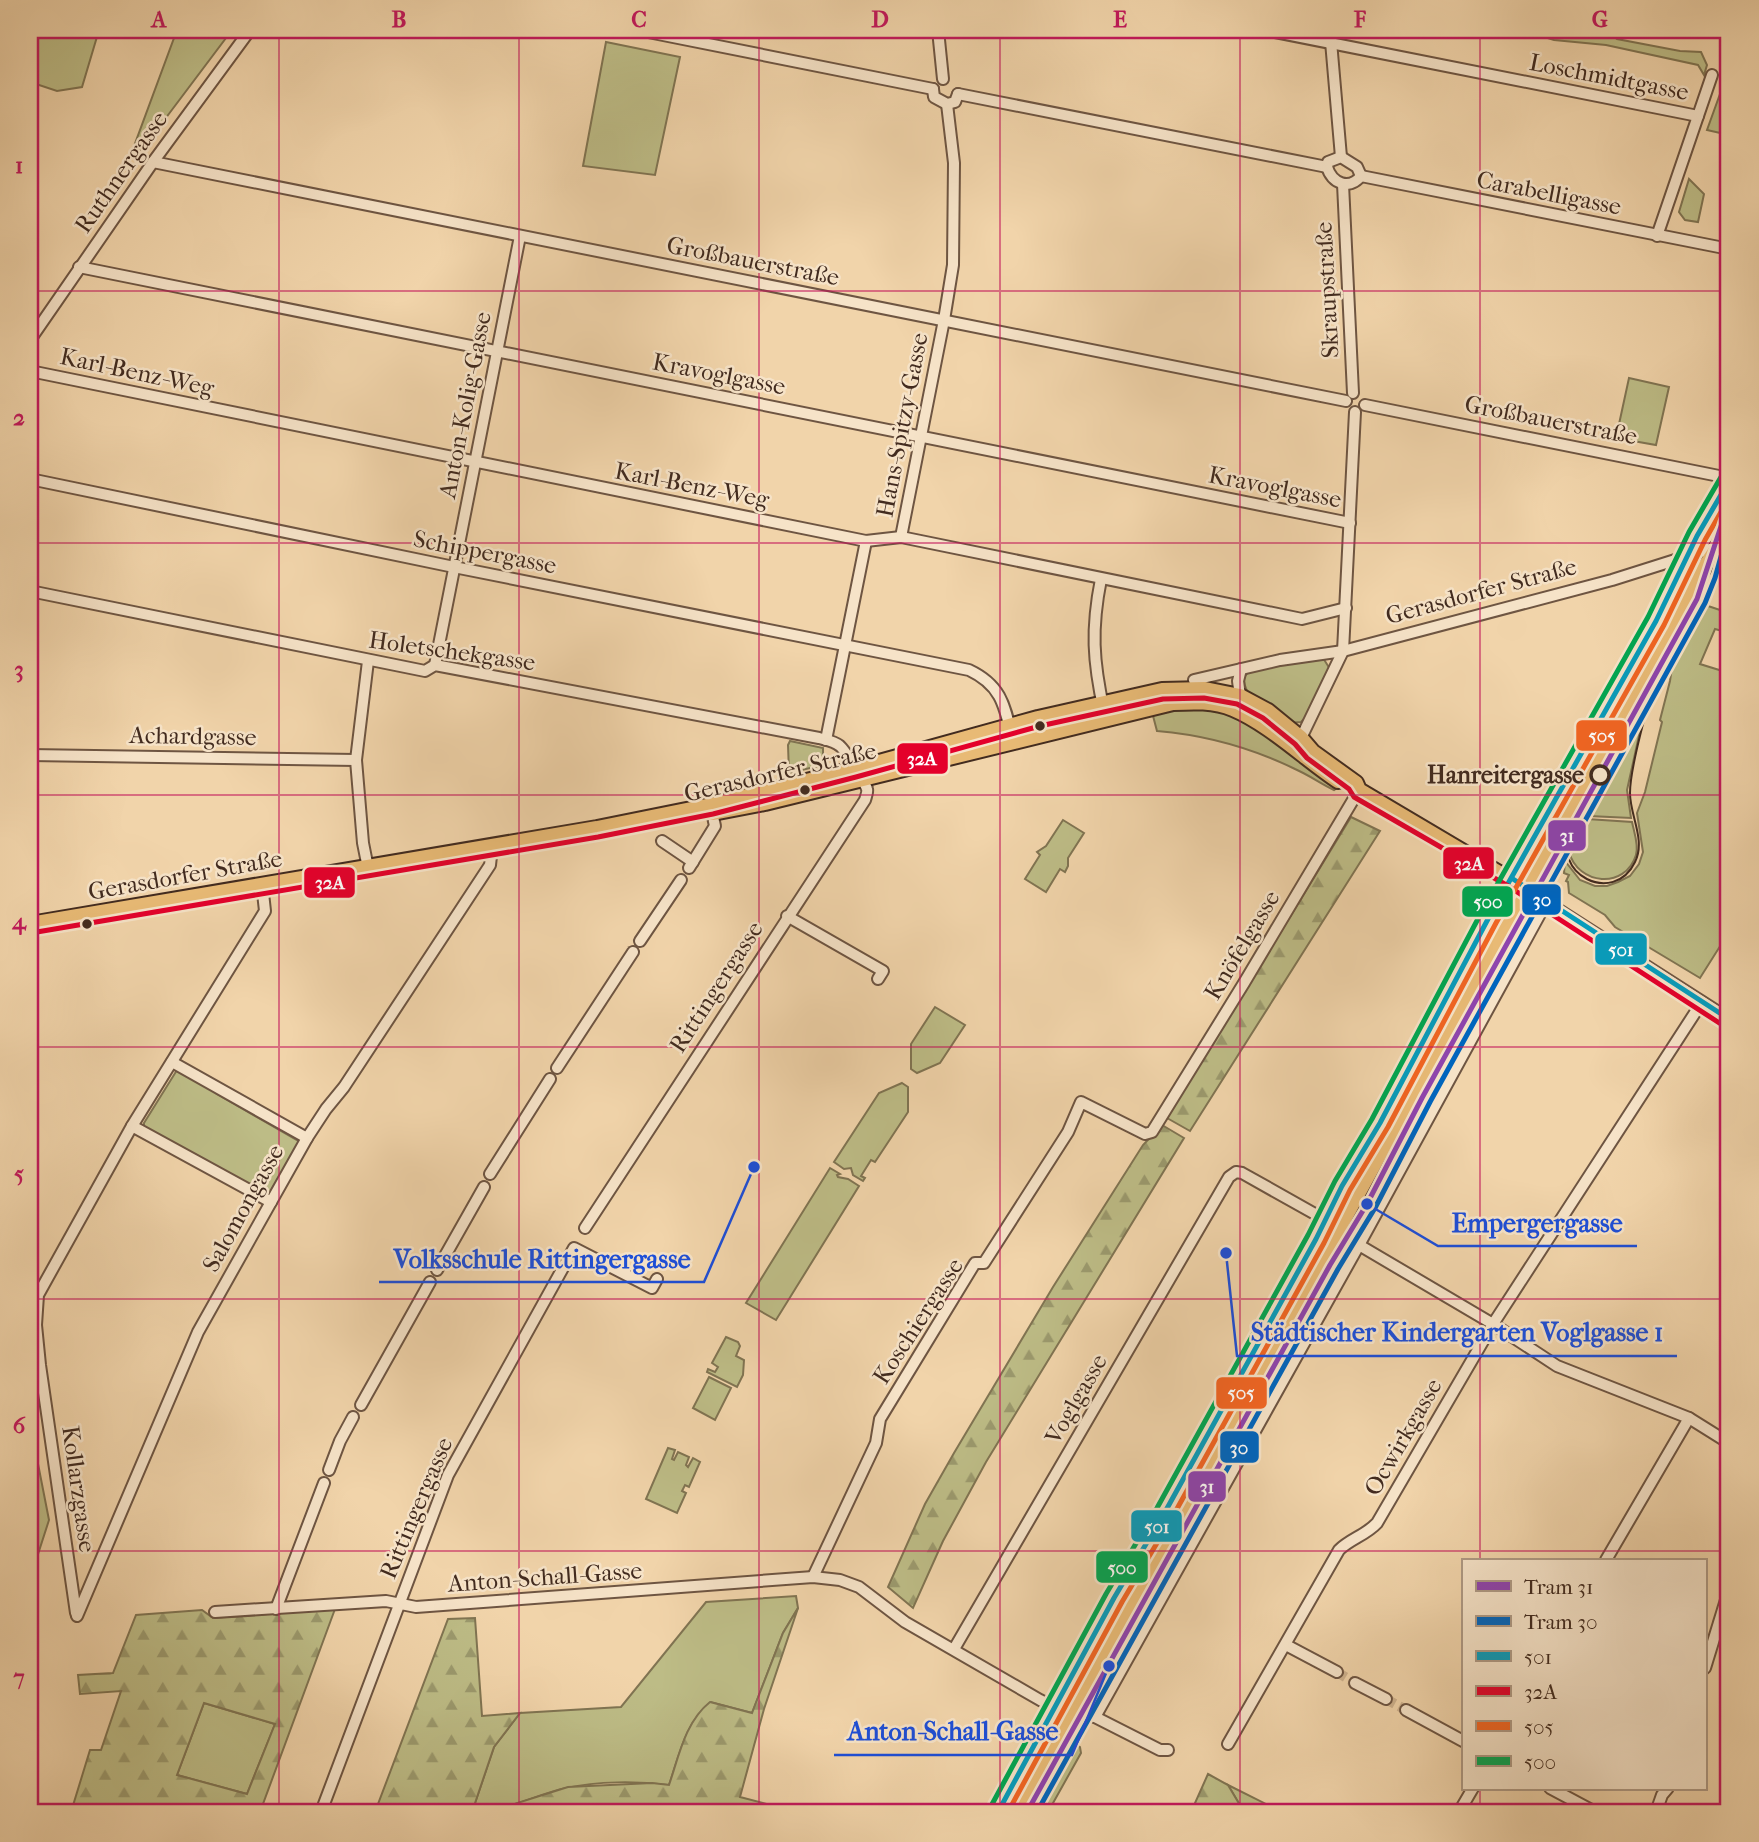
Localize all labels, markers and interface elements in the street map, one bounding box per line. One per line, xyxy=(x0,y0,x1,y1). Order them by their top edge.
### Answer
text: A xyxy=(150,6,168,33)
text: B xyxy=(392,6,407,33)
text: C xyxy=(631,6,647,33)
text: D xyxy=(871,6,889,33)
text: E xyxy=(1113,6,1127,33)
text: F xyxy=(1353,6,1367,33)
text: G xyxy=(1592,6,1608,33)
street label: Loschmidtgasse xyxy=(1527,48,1691,106)
street label: Ruthnergasse xyxy=(69,106,173,238)
text: 1 xyxy=(15,152,23,179)
street label: Carabelligasse xyxy=(1474,165,1624,221)
street label: Skraupstraße xyxy=(1309,221,1345,359)
street label: Großbauerstraße xyxy=(664,231,842,291)
street label: Anton-Kolig-Gasse xyxy=(433,309,497,502)
street label: Hans-Spitzy-Gasse xyxy=(870,330,934,520)
street label: Karl-Benz-Weg xyxy=(57,342,218,402)
street label: Kravoglgasse xyxy=(650,347,788,401)
street label: Großbauerstraße xyxy=(1462,390,1640,450)
text: 2 xyxy=(13,404,25,431)
street label: Karl-Benz-Weg xyxy=(612,456,773,514)
street label: Kravoglgasse xyxy=(1206,460,1344,514)
street label: Schippergasse xyxy=(411,524,559,580)
street label: Gerasdorfer Straße xyxy=(1383,552,1580,630)
street label: Holetschekgasse xyxy=(367,625,537,677)
text: 3 xyxy=(14,656,24,683)
unlabelled marker xyxy=(1033,719,1047,733)
line badge: 505 xyxy=(1575,719,1628,752)
street label: Achardgasse xyxy=(128,721,257,751)
text: 505 xyxy=(1589,725,1615,747)
street label: Gerasdorfer Straße xyxy=(681,736,879,808)
line badge: 32A xyxy=(896,742,949,775)
text: 32A xyxy=(907,748,938,770)
place label: Hanreitergasse xyxy=(1427,761,1584,789)
marker: Hanreitergasse xyxy=(1590,765,1610,785)
unlabelled marker xyxy=(798,783,812,797)
line badge: 31 xyxy=(1547,819,1587,852)
text: 31 xyxy=(1560,825,1574,847)
street label: Gerasdorfer Straße xyxy=(86,844,284,906)
line badge: 32A xyxy=(1442,846,1495,880)
text: 32A xyxy=(1454,853,1485,875)
line badge: 32A xyxy=(303,866,356,899)
text: 32A xyxy=(315,872,346,894)
line badge: 30 xyxy=(1521,883,1562,916)
street label: Knöfelgasse xyxy=(1198,885,1286,1005)
line badge: 500 xyxy=(1461,885,1514,918)
text: 30 xyxy=(1533,889,1551,911)
text: 500 xyxy=(1473,891,1503,913)
text: 4 xyxy=(11,908,27,935)
street label: Rittingergasse xyxy=(663,916,769,1058)
unlabelled marker xyxy=(80,917,94,931)
line badge: 501 xyxy=(1594,932,1648,966)
text: 501 xyxy=(1608,939,1634,961)
street label: Salomongasse xyxy=(196,1139,290,1277)
text: 5 xyxy=(14,1160,24,1187)
callout: Empergergasse xyxy=(1438,1199,1637,1246)
text: Empergergasse xyxy=(1451,1208,1623,1239)
callout: Volksschule Rittingergasse xyxy=(379,1235,704,1282)
text: Volksschule Rittingergasse xyxy=(392,1244,691,1275)
street label: Koschiergasse xyxy=(867,1253,969,1389)
callout: Städtischer Kindergarten Voglgasse 1 xyxy=(1237,1309,1677,1356)
text: Städtischer Kindergarten Voglgasse 1 xyxy=(1251,1317,1663,1348)
street label: Voglgasse xyxy=(1039,1349,1113,1450)
street label: Ocwirkgasse xyxy=(1358,1373,1448,1500)
line badge: 505 xyxy=(1215,1376,1268,1410)
text: 505 xyxy=(1228,1382,1254,1404)
text: 6 xyxy=(13,1412,26,1439)
street label: Kollarzgasse xyxy=(56,1424,102,1554)
line badge: 30 xyxy=(1219,1430,1260,1464)
street label: Rittingergasse xyxy=(374,1433,458,1583)
text: 30 xyxy=(1230,1437,1248,1459)
line badge: 31 xyxy=(1187,1470,1227,1503)
text: 31 xyxy=(1200,1476,1214,1498)
line badge: 501 xyxy=(1130,1509,1183,1543)
text: 501 xyxy=(1144,1516,1170,1538)
line badge: 500 xyxy=(1095,1550,1149,1584)
street label: Anton-Schall-Gasse xyxy=(446,1556,643,1598)
text: 500 xyxy=(1107,1557,1137,1579)
legend xyxy=(1462,1559,1706,1790)
text: Tram 31 xyxy=(1524,1575,1593,1599)
text: Tram 30 xyxy=(1524,1610,1598,1634)
text: 501 xyxy=(1524,1645,1552,1669)
text: 7 xyxy=(12,1664,25,1691)
text: 32A xyxy=(1524,1680,1557,1704)
callout: Anton-Schall-Gasse xyxy=(834,1708,1072,1755)
text: 505 xyxy=(1524,1715,1554,1739)
text: Anton-Schall-Gasse xyxy=(846,1716,1059,1747)
text: 500 xyxy=(1524,1750,1556,1774)

